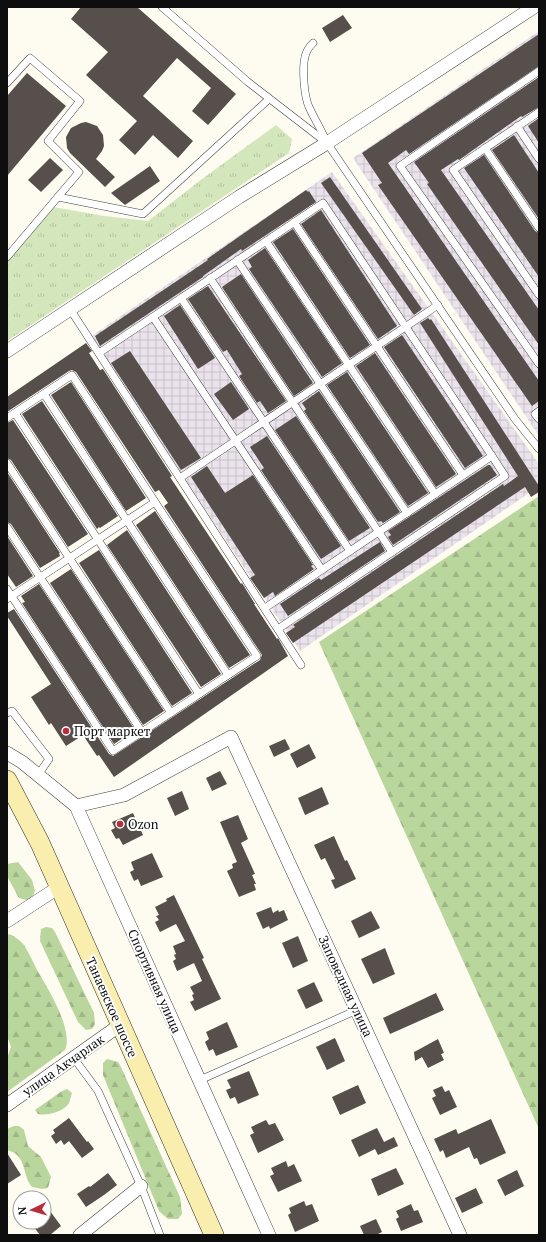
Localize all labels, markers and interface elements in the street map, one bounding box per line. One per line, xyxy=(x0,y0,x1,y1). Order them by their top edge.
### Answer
place label: Порт маркет xyxy=(74,722,151,740)
marker: Порт маркет xyxy=(61,726,71,736)
place label: Ozon xyxy=(128,815,159,833)
marker: Ozon xyxy=(115,819,125,829)
street label: Спортивная улица xyxy=(124,926,186,1036)
street label: Заповедная улица xyxy=(315,932,378,1040)
street label: Танаевское шоссе xyxy=(82,954,142,1060)
street label: улица Акчарлак xyxy=(18,1030,108,1100)
north arrow xyxy=(12,1190,52,1230)
text: N xyxy=(15,1205,29,1216)

